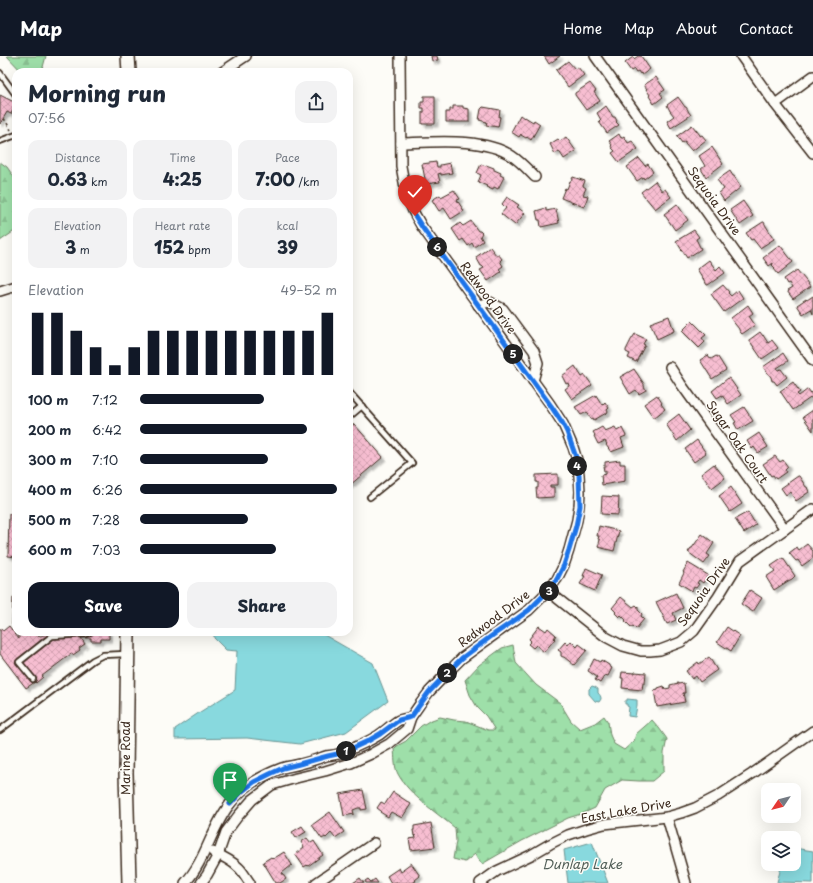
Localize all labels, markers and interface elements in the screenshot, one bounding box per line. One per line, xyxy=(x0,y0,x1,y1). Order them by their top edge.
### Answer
text: Map xyxy=(20,14,62,42)
text: Home xyxy=(563,18,602,39)
text: Map xyxy=(624,18,654,39)
text: About xyxy=(676,18,717,39)
text: Contact xyxy=(739,18,793,39)
text: Morning run xyxy=(28,76,166,109)
button: share xyxy=(295,81,337,123)
text: 07:56 xyxy=(28,108,65,127)
text: Distance xyxy=(54,149,101,166)
text: Time xyxy=(170,149,196,166)
text: Pace xyxy=(275,149,300,166)
street label: Sequoia Drive xyxy=(684,162,746,239)
text: 0.63 xyxy=(48,166,87,192)
text: 4:25 xyxy=(163,166,202,192)
text: 7:00 xyxy=(255,166,295,192)
text: km xyxy=(87,173,107,190)
text: /km xyxy=(295,173,320,190)
pin xyxy=(398,175,432,216)
icon: check xyxy=(404,181,426,203)
text: Elevation xyxy=(54,217,101,234)
text: Heart rate xyxy=(155,217,210,234)
text: kcal xyxy=(277,217,298,234)
text: 3 xyxy=(65,234,76,260)
text: 152 xyxy=(154,234,185,260)
text: 39 xyxy=(277,234,298,260)
pin: 6 xyxy=(427,237,447,257)
text: 6 xyxy=(433,238,441,255)
text: m xyxy=(76,241,90,258)
text: bpm xyxy=(185,241,211,258)
street label: Redwood Drive xyxy=(456,258,521,337)
text: Elevation xyxy=(28,280,84,299)
text: 49–52 m xyxy=(281,280,337,299)
pin: 5 xyxy=(503,344,523,364)
text: 5 xyxy=(509,345,517,362)
text: 100 m xyxy=(28,390,69,409)
text: 7:12 xyxy=(92,390,118,409)
street label: Sugar Oak Court xyxy=(703,396,773,487)
text: 200 m xyxy=(28,420,72,439)
text: 6:42 xyxy=(92,420,122,439)
text: 300 m xyxy=(28,450,72,469)
text: 7:10 xyxy=(92,450,118,469)
pin: 4 xyxy=(567,456,587,476)
text: 4 xyxy=(573,457,581,474)
text: 400 m xyxy=(28,480,72,499)
text: 6:26 xyxy=(92,480,123,499)
text: 500 m xyxy=(28,510,71,529)
text: 7:28 xyxy=(92,510,120,529)
text: 600 m xyxy=(28,540,72,559)
text: 7:03 xyxy=(92,540,121,559)
street label: Sequoia Drive xyxy=(673,553,734,630)
pin: 3 xyxy=(539,581,559,601)
button: Save xyxy=(28,582,179,628)
button: Share xyxy=(187,582,337,628)
text: 3 xyxy=(545,582,553,599)
street label: Redwood Drive xyxy=(454,585,533,651)
pin: 2 xyxy=(437,663,457,683)
text: 2 xyxy=(443,664,451,681)
street label: Marine Road xyxy=(116,721,134,795)
pin: 1 xyxy=(336,741,356,761)
text: 1 xyxy=(343,742,349,759)
pin xyxy=(213,763,247,804)
icon: arrive xyxy=(219,769,241,791)
north arrow xyxy=(761,783,801,823)
map controls xyxy=(761,783,801,871)
street label: East Lake Drive xyxy=(579,793,672,827)
button: layers xyxy=(761,831,801,871)
water label: Dunlap Lake xyxy=(542,854,623,873)

